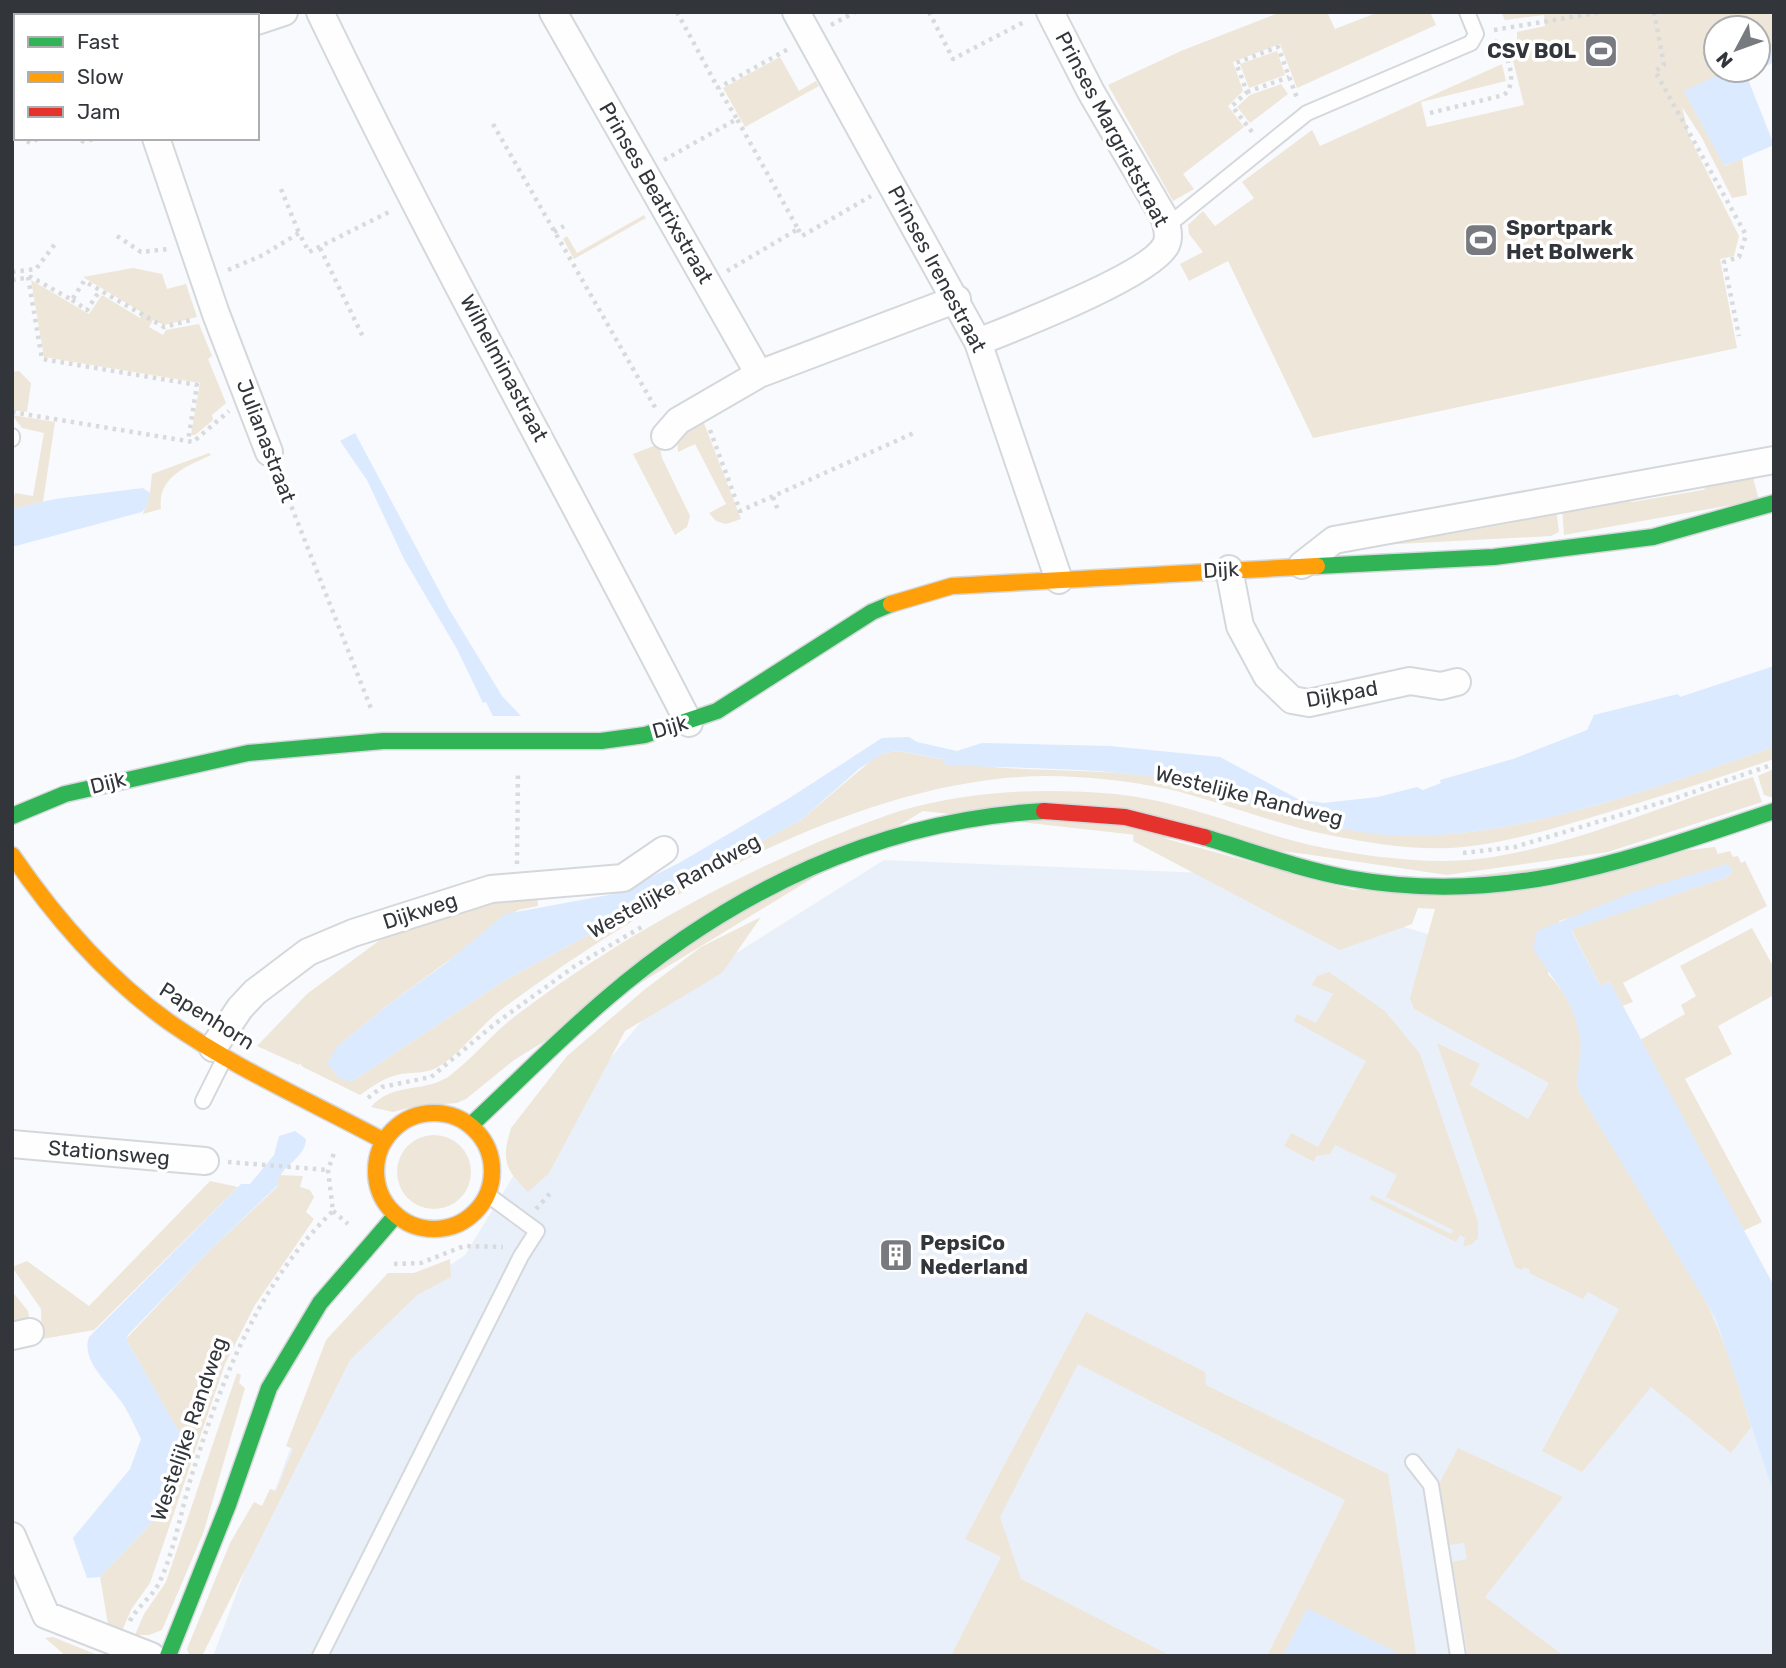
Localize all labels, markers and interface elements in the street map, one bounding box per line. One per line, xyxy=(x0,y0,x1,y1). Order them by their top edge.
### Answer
legend xyxy=(14,14,259,140)
north arrow xyxy=(1702,14,1772,84)
street label: Prinses Margrietstraat xyxy=(1050,27,1174,230)
text: Fast xyxy=(77,29,119,54)
sports icon: CSV BOL xyxy=(1582,32,1620,70)
place label: CSV BOL xyxy=(1487,38,1576,63)
text: N xyxy=(1711,47,1738,73)
text: Slow xyxy=(77,64,124,89)
street label: Prinses Beatrixstraat xyxy=(594,98,719,288)
text: Jam xyxy=(77,99,121,124)
street label: Prinses Irenestraat xyxy=(883,181,992,356)
place label: Sportpark Het Bolwerk xyxy=(1506,215,1634,264)
sports icon: Sportpark Het Bolwerk xyxy=(1462,221,1500,259)
street label: Wilhelminastraat xyxy=(455,290,554,445)
street label: Julianastraat xyxy=(232,376,301,506)
street label: Dijk xyxy=(1202,556,1240,583)
street label: Dijkpad xyxy=(1304,675,1380,712)
street label: Dijk xyxy=(649,710,691,743)
street label: Westelijke Randweg xyxy=(1152,760,1346,831)
street label: Dijk xyxy=(88,766,128,799)
street label: Westelijke Randweg xyxy=(583,828,764,943)
street label: Dijkweg xyxy=(380,887,460,934)
street label: Papenhorn xyxy=(155,977,259,1055)
street label: Stationsweg xyxy=(47,1135,171,1170)
place label: PepsiCo Nederland xyxy=(920,1230,1028,1279)
building icon: PepsiCo Nederland xyxy=(877,1236,915,1274)
street label: Westelijke Randweg xyxy=(145,1334,232,1524)

